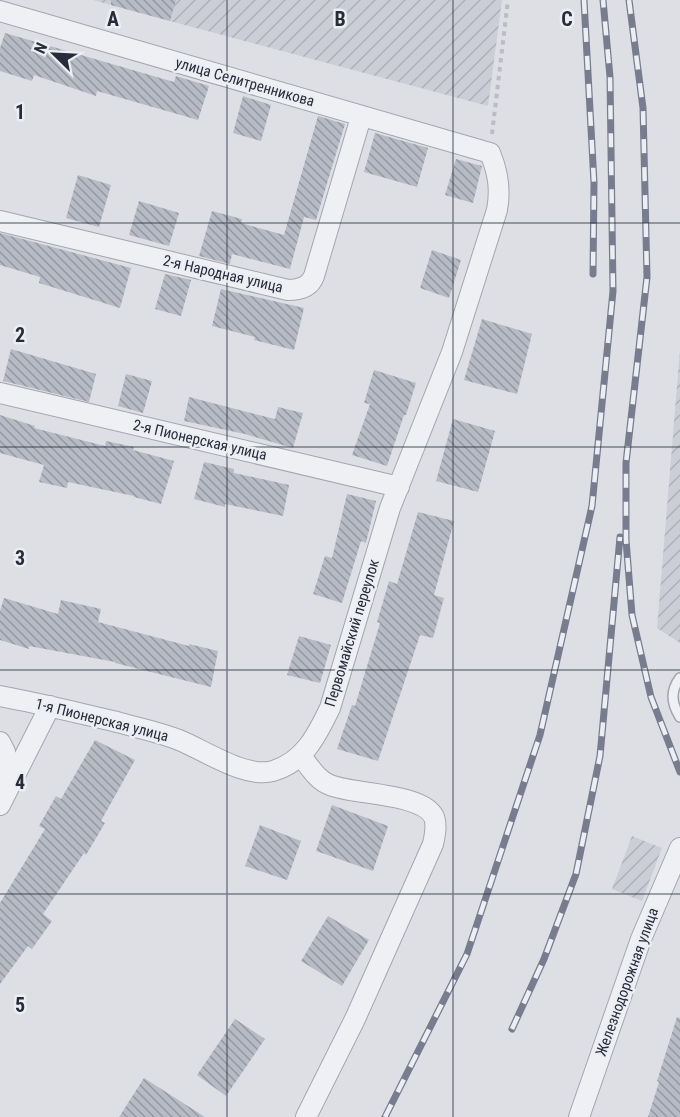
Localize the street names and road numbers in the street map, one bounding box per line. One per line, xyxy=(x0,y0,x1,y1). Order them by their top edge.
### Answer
street label: улица Селитренникова xyxy=(174,54,316,110)
street label: 2-я Народная улица xyxy=(161,251,285,297)
street label: 2-я Пионерская улица xyxy=(131,416,269,464)
street label: Первомайский переулок xyxy=(321,557,383,709)
street label: 1-я Пионерская улица xyxy=(34,695,170,745)
street label: Железнодорожная улица xyxy=(592,905,662,1059)

